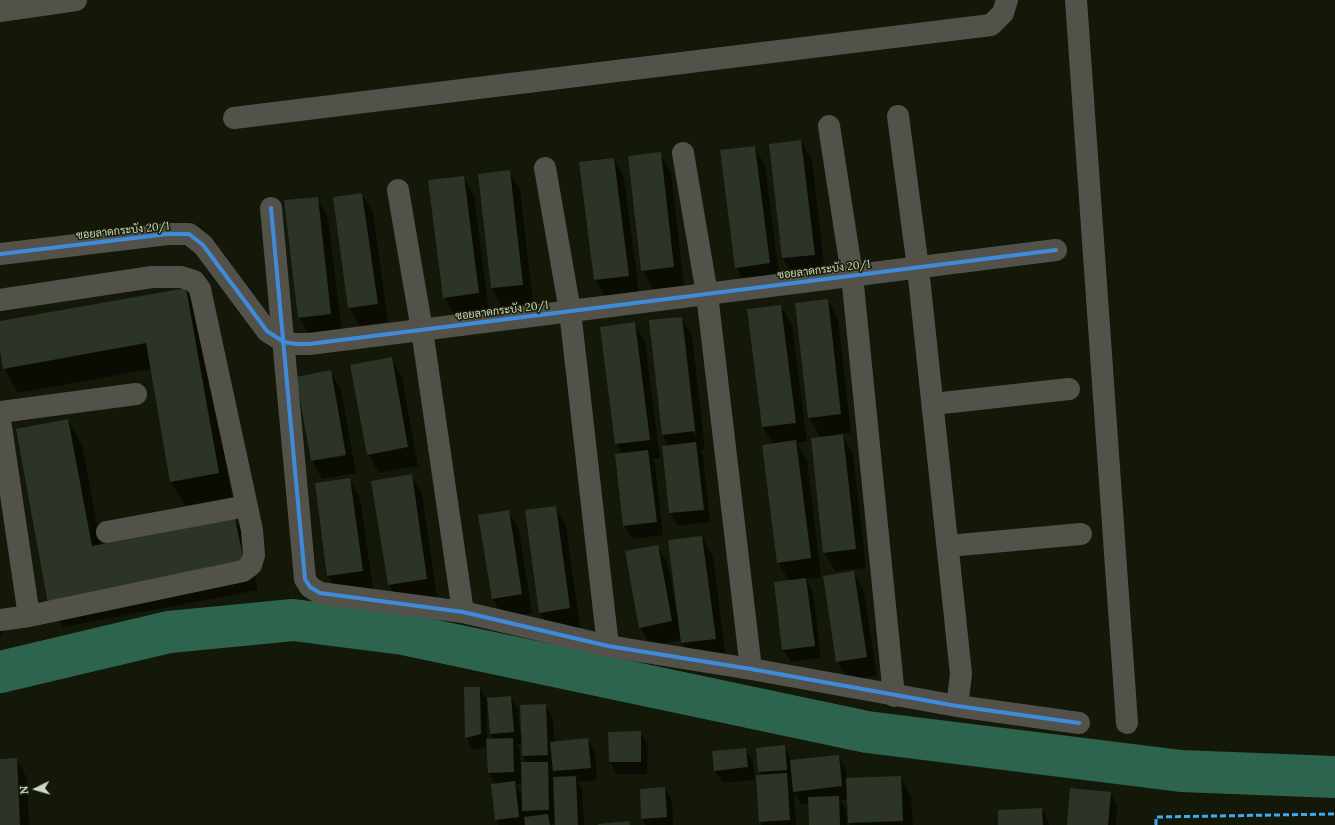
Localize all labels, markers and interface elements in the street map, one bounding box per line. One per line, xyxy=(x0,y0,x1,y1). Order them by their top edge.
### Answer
street label: ซอยลาดกระบัง 20/1 xyxy=(76,220,170,242)
street label: ซอยลาดกระบัง 20/1 xyxy=(777,258,871,282)
street label: ซอยลาดกระบัง 20/1 xyxy=(455,299,549,323)
north arrow xyxy=(16,769,56,809)
text: N xyxy=(17,785,31,795)

